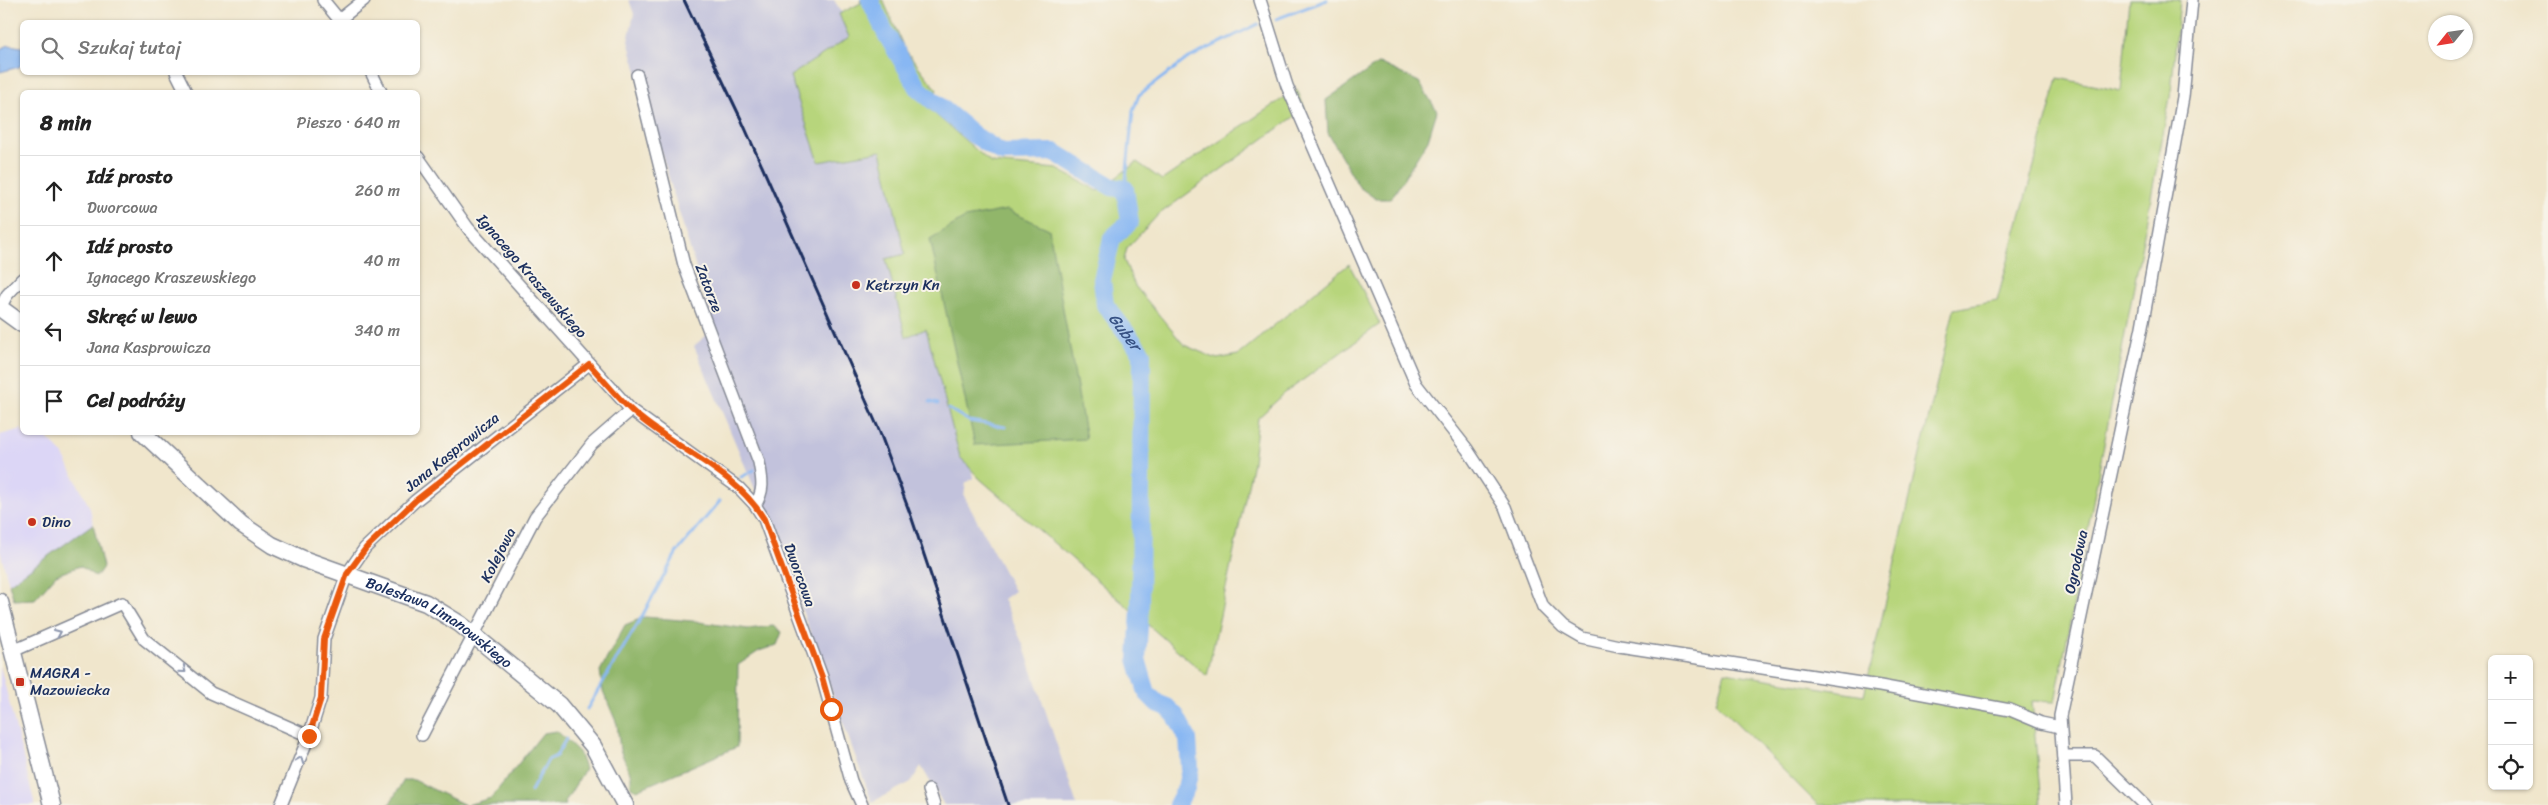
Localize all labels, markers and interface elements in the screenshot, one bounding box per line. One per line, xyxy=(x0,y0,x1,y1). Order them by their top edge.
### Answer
north arrow xyxy=(2428,15,2473,60)
search box xyxy=(20,20,420,75)
text: Szukaj tutaj xyxy=(78,31,181,64)
icon: search xyxy=(38,34,66,62)
text: 8 min xyxy=(40,104,91,142)
text: Pieszo · 640 m xyxy=(297,108,400,137)
text: Idź prosto xyxy=(87,160,173,193)
text: 260 m xyxy=(355,176,400,205)
icon: ahead xyxy=(40,177,68,205)
text: Dworcowa xyxy=(87,193,158,222)
street label: Ignacego Kraszewskiego xyxy=(470,207,594,345)
text: Idź prosto xyxy=(87,230,173,263)
text: 40 m xyxy=(363,246,400,275)
icon: ahead xyxy=(40,247,68,275)
street label: Zatorze xyxy=(688,260,730,316)
text: Ignacego Kraszewskiego xyxy=(87,263,256,292)
place label: Kętrzyn Kn xyxy=(866,272,940,298)
marker: Kętrzyn Kn xyxy=(850,279,862,291)
text: Skręć w lewo xyxy=(87,300,197,333)
water label: Guber xyxy=(1101,306,1152,360)
text: 340 m xyxy=(355,316,400,345)
icon: left xyxy=(40,317,68,345)
text: Jana Kasprowicza xyxy=(87,333,211,362)
text: Cel podróży xyxy=(87,384,185,417)
icon: arrive xyxy=(40,387,68,415)
street label: Jana Kasprowicza xyxy=(398,405,506,499)
place label: Dino xyxy=(42,509,71,535)
marker: Dino xyxy=(26,516,38,528)
street label: Kolejowa xyxy=(473,522,523,587)
street label: Ogrodowa xyxy=(2057,527,2096,596)
street label: Dworcowa xyxy=(776,539,824,611)
street label: Bolesława Limanowskiego xyxy=(362,569,519,675)
one-way arrow xyxy=(53,629,62,639)
map controls xyxy=(2488,655,2533,790)
button: + xyxy=(2488,655,2533,700)
place label: MAGRA - Mazowiecka xyxy=(30,660,110,703)
one-way arrow xyxy=(177,665,186,673)
marker: MAGRA - Mazowiecka xyxy=(14,676,26,688)
route start xyxy=(820,698,843,721)
button: − xyxy=(2488,700,2533,745)
route end xyxy=(298,725,321,748)
button: locate xyxy=(2488,745,2533,790)
one-way arrow xyxy=(293,756,304,765)

